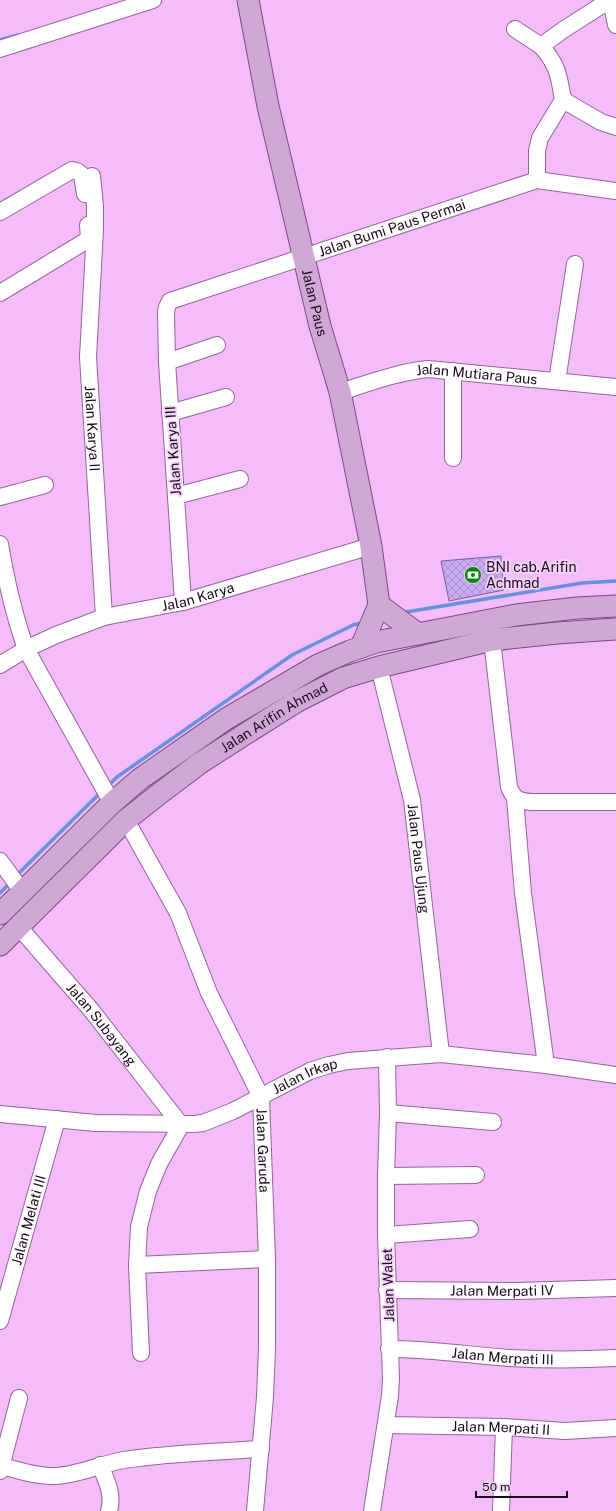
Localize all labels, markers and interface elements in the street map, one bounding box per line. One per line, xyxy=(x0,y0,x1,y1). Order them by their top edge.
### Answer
street label: Jalan Bumi Paus Permai xyxy=(316,196,467,260)
street label: Jalan Paus xyxy=(299,268,331,338)
street label: Jalan Mutiara Paus xyxy=(415,361,538,387)
street label: Jalan Karya II xyxy=(82,385,103,472)
street label: Jalan Karya III xyxy=(162,406,184,496)
place label: BNI cab.Arifin Achmad xyxy=(486,559,577,591)
bank icon: BNI cab.Arifin Achmad xyxy=(463,565,483,585)
street label: Jalan Karya xyxy=(160,579,236,614)
street label: Jalan Arifin Ahmad xyxy=(218,679,330,756)
street label: Jalan Paus Ujung xyxy=(404,803,433,915)
street label: Jalan Subayang xyxy=(63,980,140,1069)
street label: Jalan Irkap xyxy=(269,1055,339,1097)
street label: Jalan Garuda xyxy=(253,1108,273,1193)
street label: Jalan Melati III xyxy=(8,1173,49,1267)
street label: Jalan Walet xyxy=(379,1248,397,1322)
street label: Jalan Merpati IV xyxy=(450,1282,555,1299)
street label: Jalan Merpati III xyxy=(451,1345,554,1367)
street label: Jalan Merpati II xyxy=(452,1418,551,1438)
scale bar xyxy=(476,1473,567,1499)
text: 50 m xyxy=(482,1480,510,1494)

